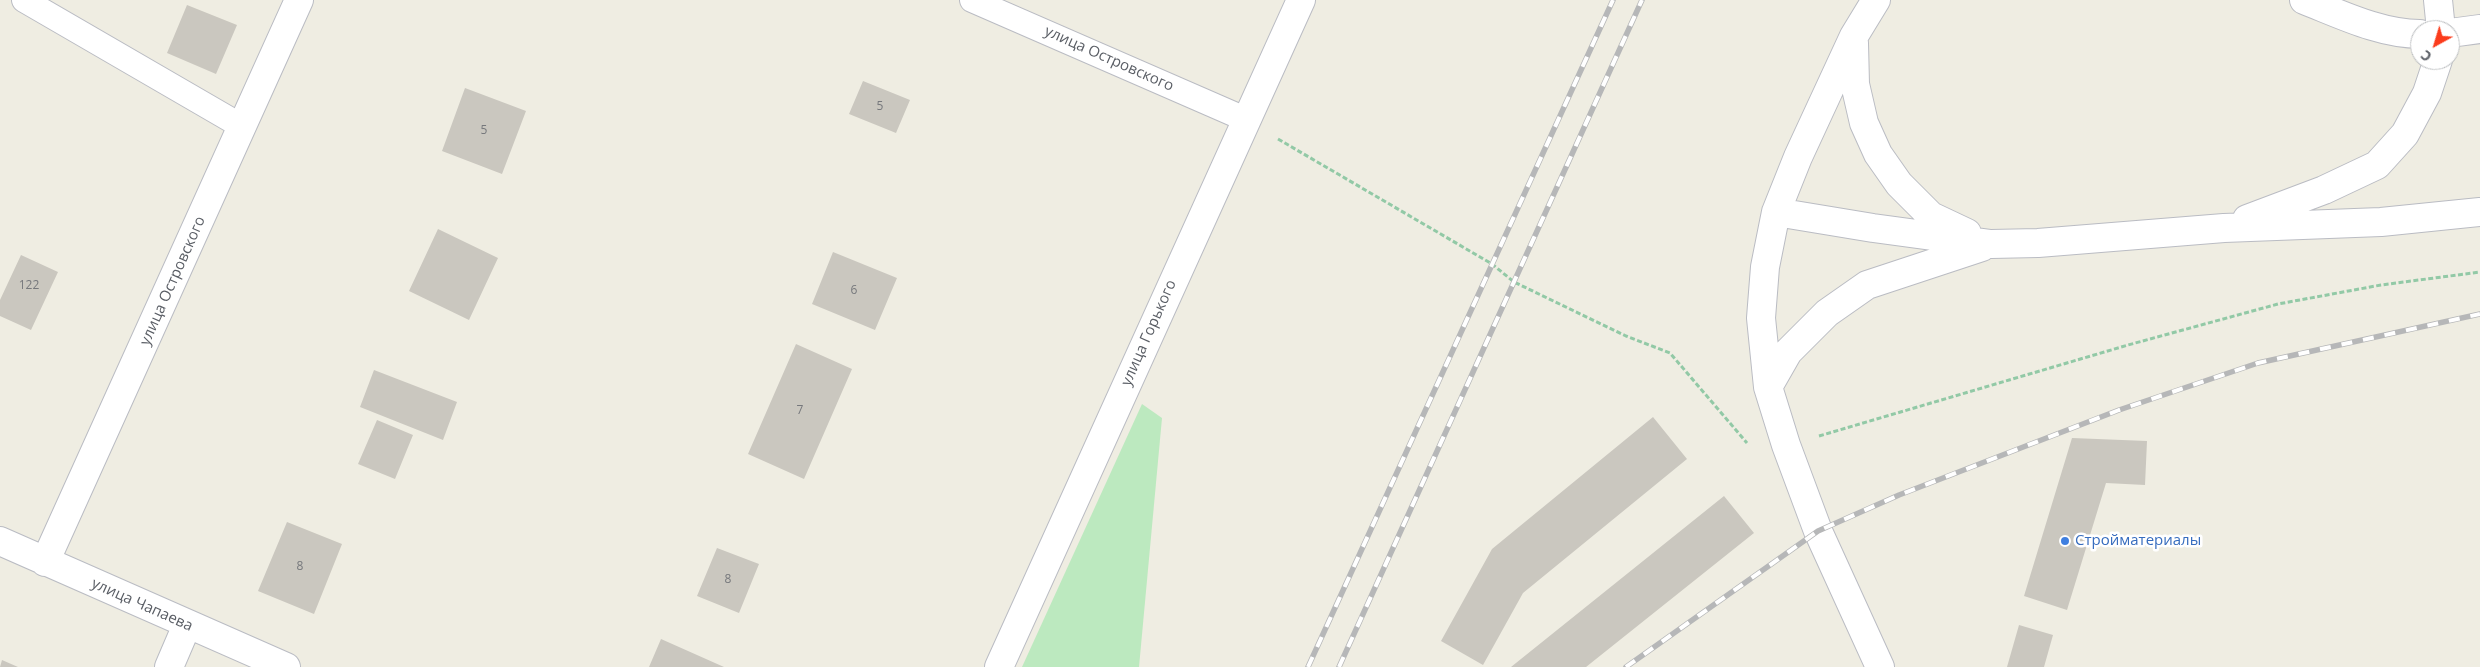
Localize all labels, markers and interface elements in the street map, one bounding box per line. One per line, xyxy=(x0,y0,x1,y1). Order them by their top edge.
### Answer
north arrow xyxy=(2410,20,2460,70)
street label: улица Островского xyxy=(1042,22,1176,96)
text: С xyxy=(2416,46,2435,66)
house number: 5 xyxy=(877,100,883,114)
house number: 5 xyxy=(481,124,487,138)
street label: улица Островского xyxy=(136,214,210,348)
street label: улица Горького xyxy=(1118,277,1180,389)
house number: 122 xyxy=(19,279,39,293)
house number: 6 xyxy=(851,284,857,298)
house number: 7 xyxy=(797,404,803,418)
place label: Стройматериалы xyxy=(2075,532,2201,550)
marker: Стройматериалы xyxy=(2059,535,2071,547)
house number: 8 xyxy=(297,560,303,574)
house number: 8 xyxy=(725,573,731,587)
street label: улица Чапаева xyxy=(89,575,195,635)

